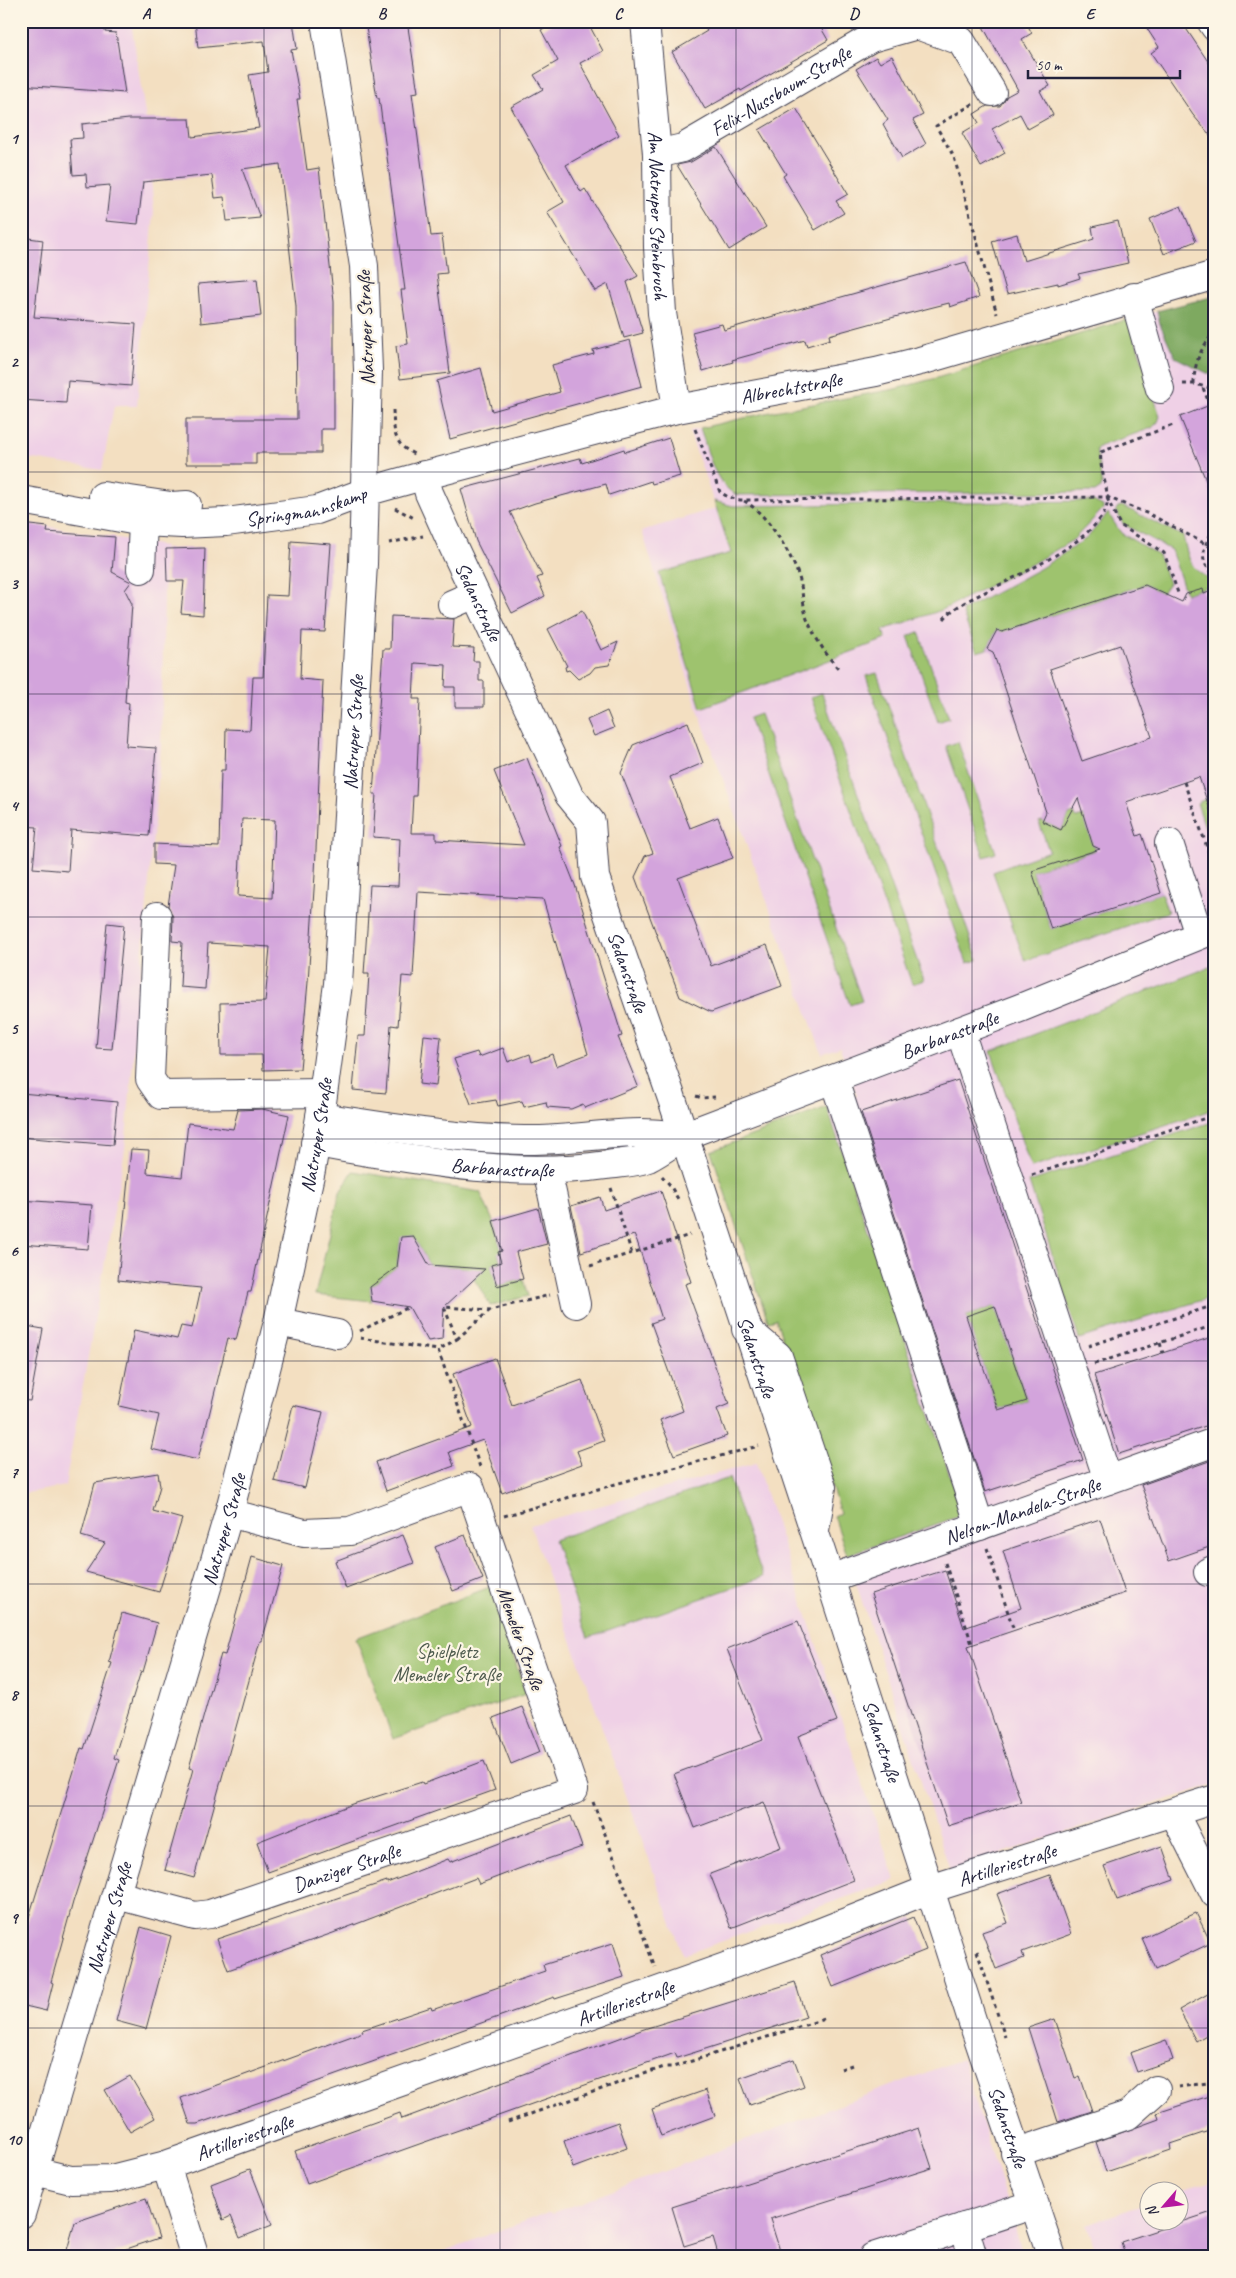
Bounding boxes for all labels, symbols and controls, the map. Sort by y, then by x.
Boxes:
text: A [142,4,152,24]
text: B [378,4,388,24]
text: C [614,4,624,24]
text: D [849,4,860,24]
text: E [1086,4,1097,24]
street label: Felix-Nussbaum-Straße [707,40,857,142]
scale bar [1028,48,1181,80]
text: 50 m [1036,56,1063,75]
text: 1 [10,129,19,149]
street label: Am Natruper Steinbruch [642,130,673,302]
street label: Natruper Straße [351,269,380,386]
text: 2 [10,352,19,372]
street label: Albrechtstraße [738,366,845,410]
street label: Springmannskamp [244,480,372,532]
street label: Sedanstraße [449,558,508,646]
text: 3 [10,574,19,594]
street label: Natruper Straße [338,673,369,790]
text: 4 [10,796,19,816]
street label: Sedanstraße [602,928,654,1017]
street label: Barbarastraße [897,1005,1003,1065]
text: 5 [11,1019,20,1039]
street label: Natruper Straße [295,1076,338,1195]
street label: Barbarastraße [450,1152,555,1183]
text: 6 [10,1241,19,1261]
street label: Sedanstraße [731,1313,782,1402]
text: 7 [10,1463,19,1483]
street label: Natruper Straße [196,1470,252,1588]
street label: Nelson-Mandela-Straße [941,1471,1105,1550]
street label: Memeler Straße [491,1583,550,1695]
park label: Spielpletz Memeler Straße [393,1639,502,1687]
text: 8 [10,1685,19,1705]
street label: Sedanstraße [857,1697,907,1786]
street label: Danziger Straße [290,1838,405,1898]
street label: Artilleriestraße [955,1838,1061,1892]
street label: Natruper Straße [81,1858,138,1977]
text: 9 [10,1908,19,1928]
street label: Artilleriestraße [573,1974,679,2032]
street label: Sedanstraße [982,2083,1033,2172]
street label: Artilleriestraße [193,2109,298,2166]
text: 10 [7,2130,23,2150]
north arrow [1138,2180,1188,2230]
text: N [1142,2202,1163,2220]

